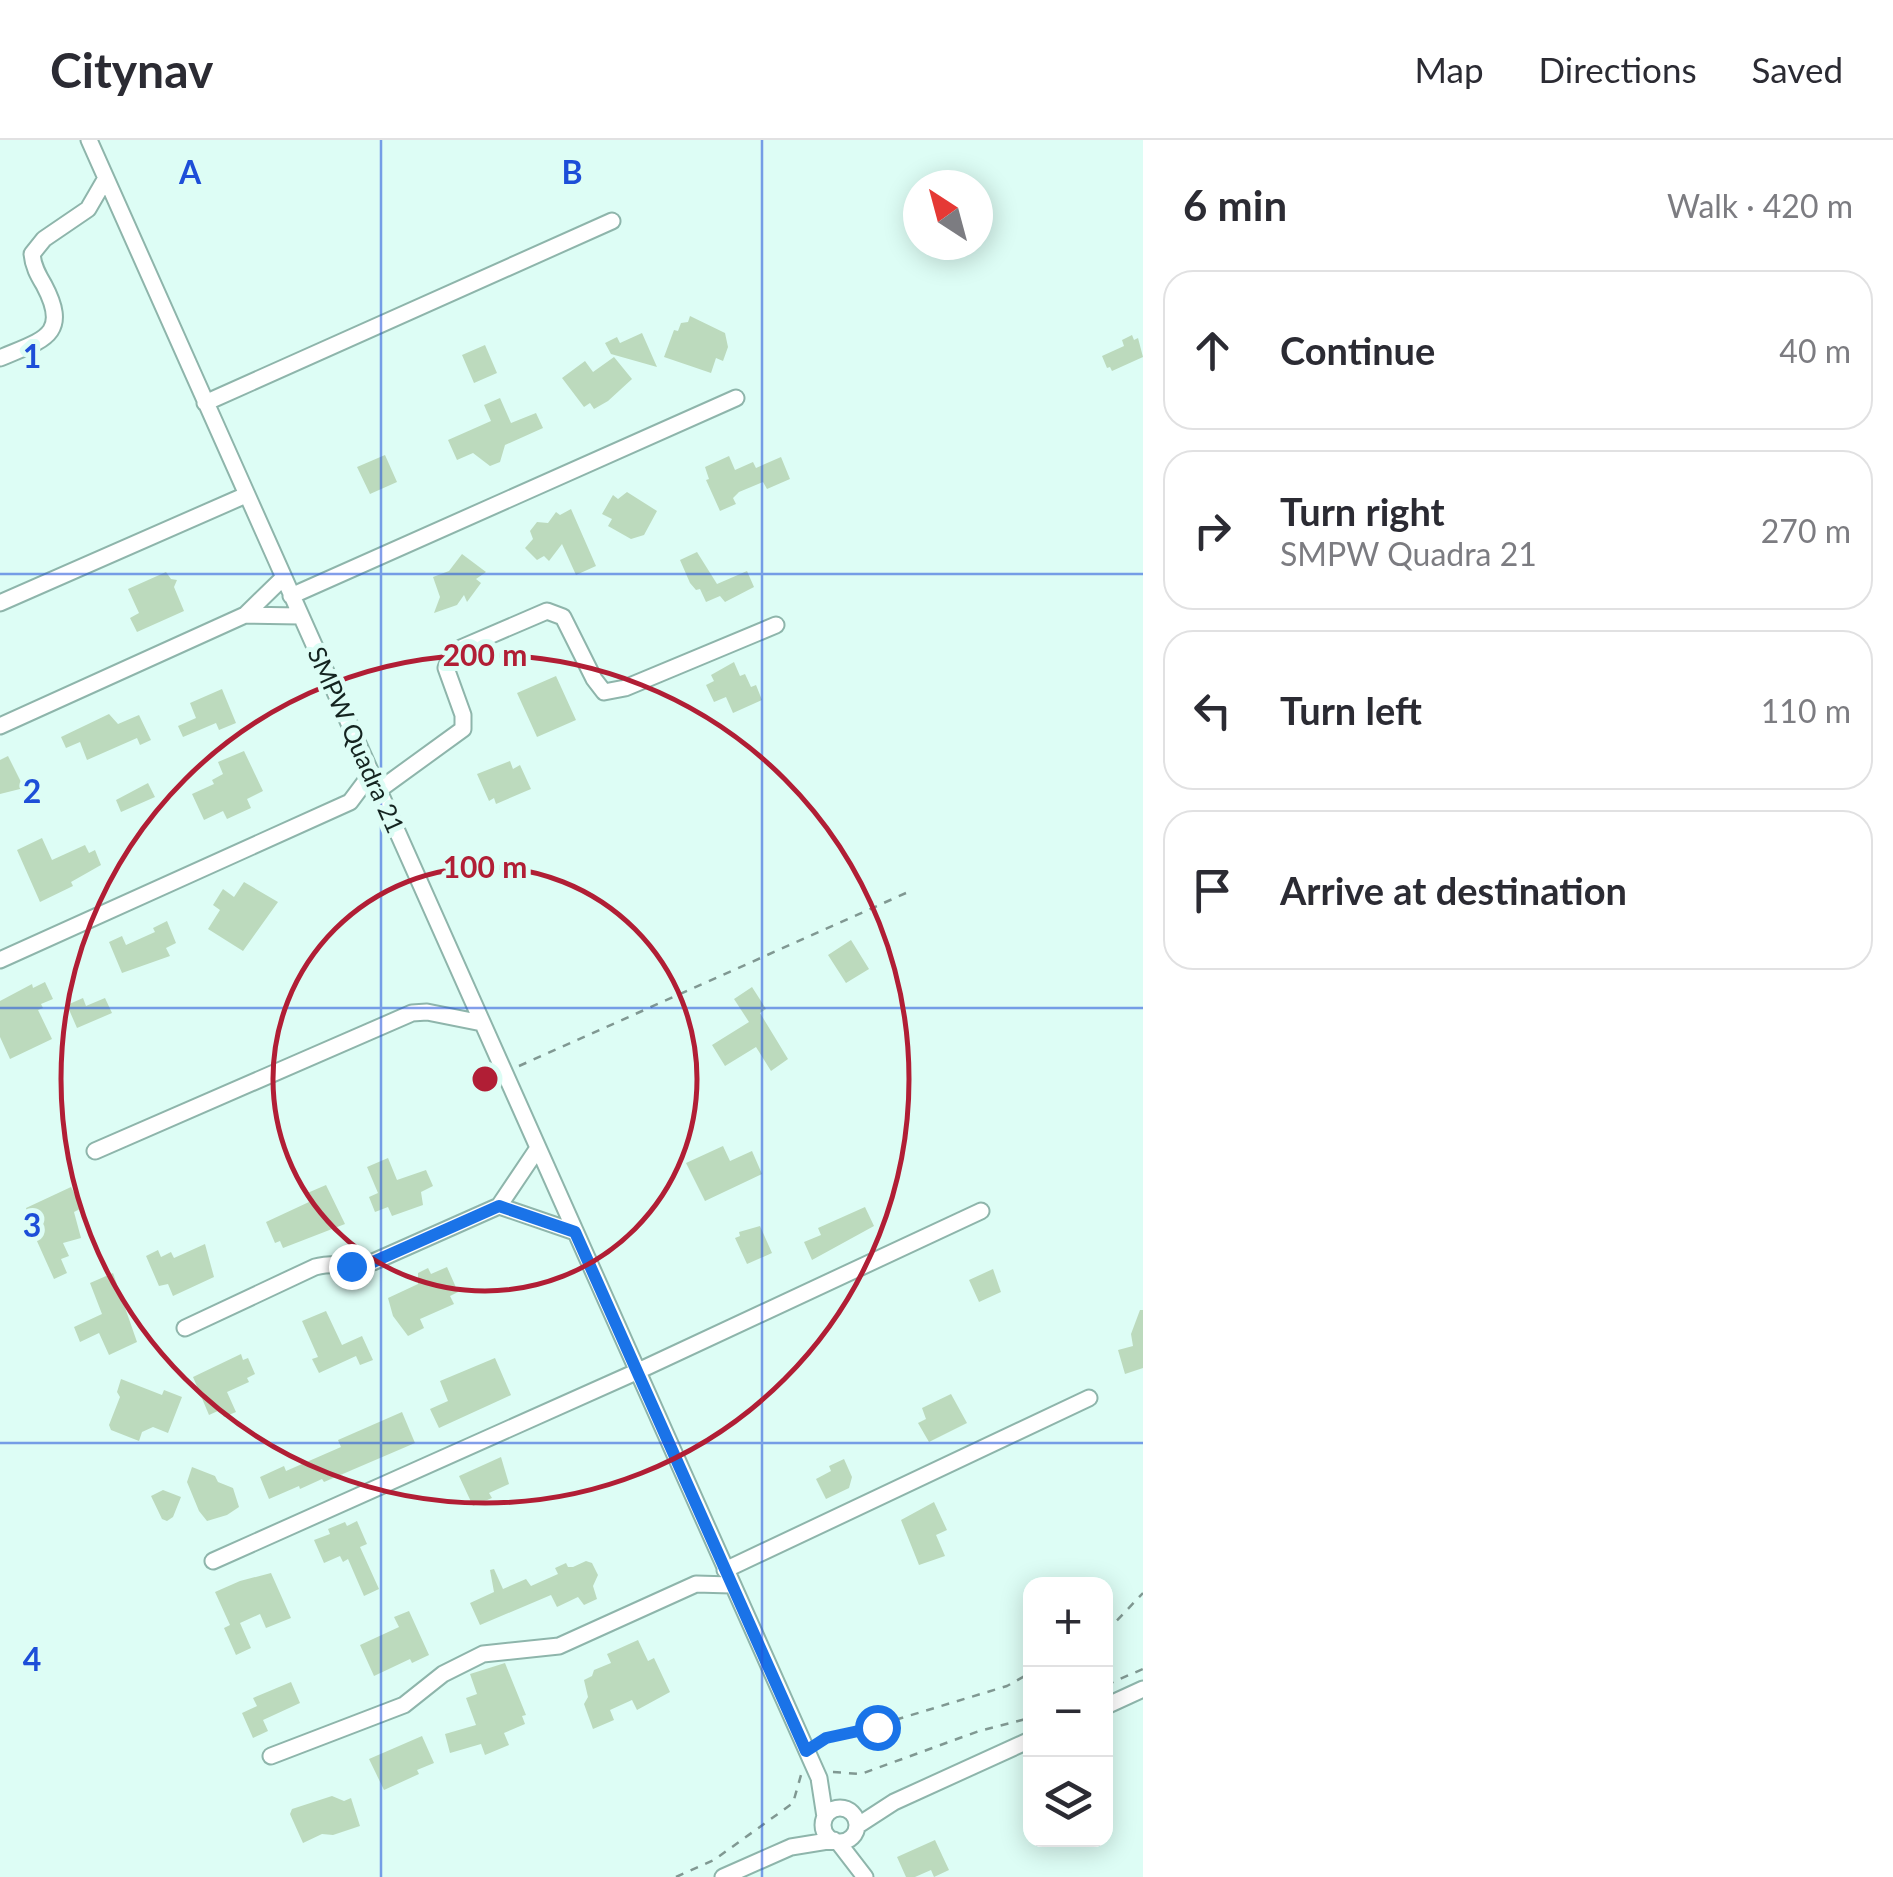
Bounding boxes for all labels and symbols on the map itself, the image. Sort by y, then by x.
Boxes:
text: A [178,152,202,191]
text: B [561,152,583,191]
north arrow [903,170,993,260]
text: 1 [23,336,41,375]
text: 200 m [443,636,527,672]
street label: SMPW Quadra 21 [302,642,411,837]
text: 2 [23,771,41,810]
text: 100 m [443,848,527,884]
centre of rings [467,1061,503,1097]
text: 3 [23,1205,41,1244]
route end [329,1244,375,1290]
text: 4 [23,1639,41,1678]
route start [855,1705,901,1751]

